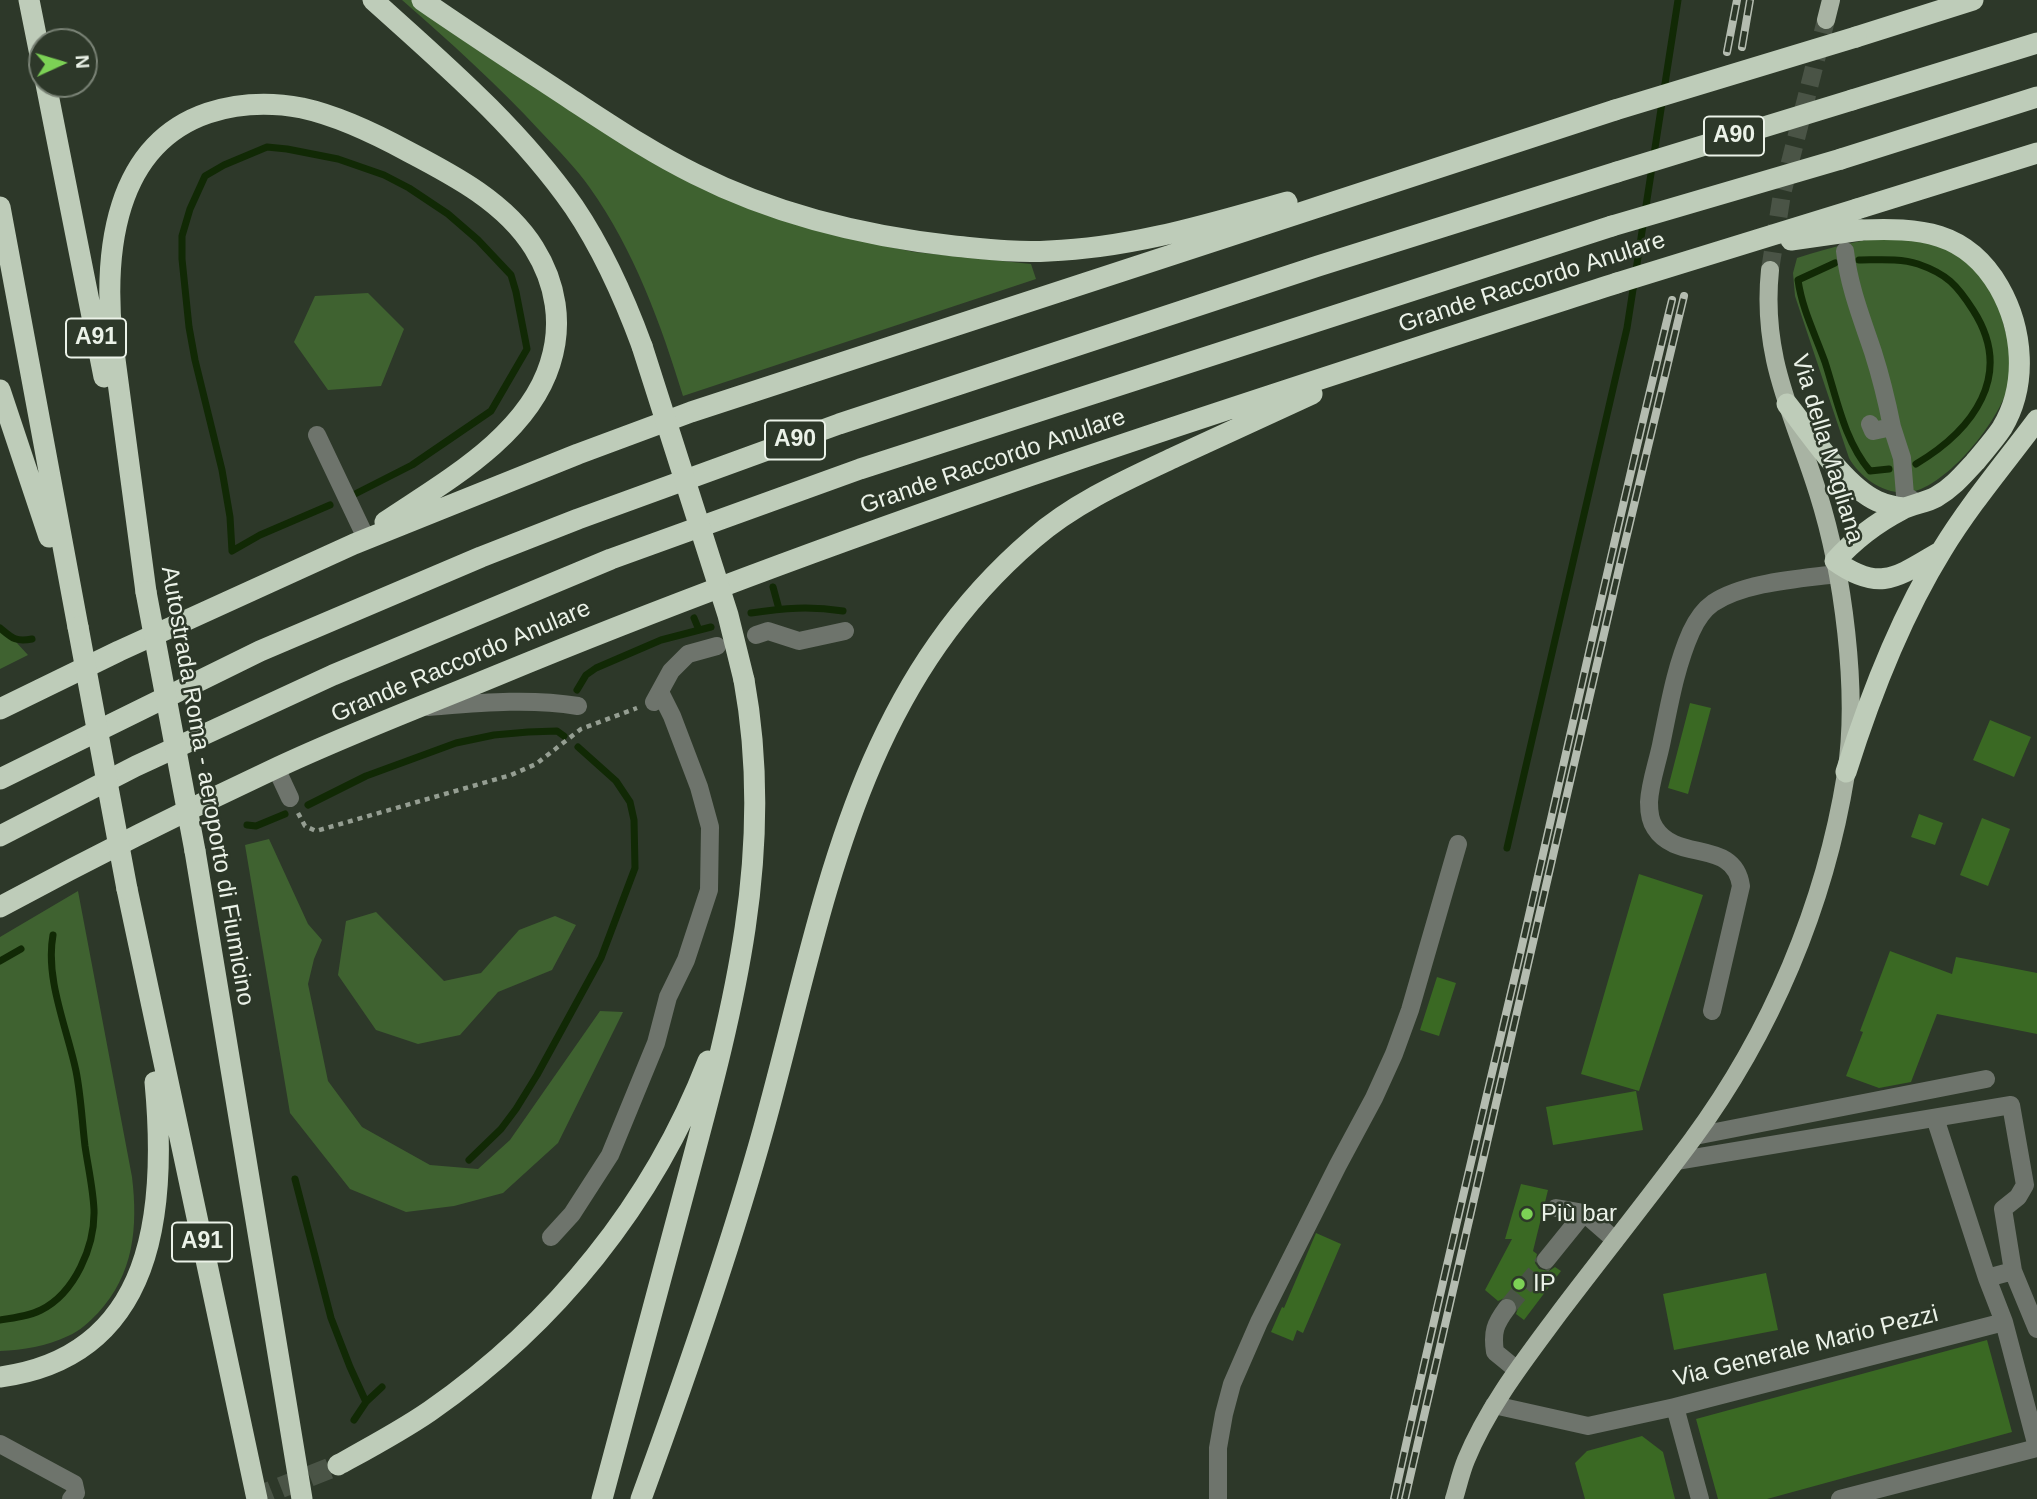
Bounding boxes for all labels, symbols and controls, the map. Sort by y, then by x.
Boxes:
north arrow [28,28,98,98]
text: N [71,54,93,69]
road number: A90 [1704,116,1764,155]
street label: Grande Raccordo Anulare [1395,226,1669,340]
road number: A91 [66,318,126,358]
street label: Via della Magliana [1785,351,1869,547]
street label: Grande Raccordo Anulare [856,403,1130,521]
road number: A90 [765,420,825,460]
street label: Autostrada Roma - aeroporto di Fiumicino [154,564,260,1008]
street label: Grande Raccordo Anulare [327,594,595,730]
place label: Più bar [1541,1200,1617,1228]
marker: Più bar [1519,1206,1535,1222]
road number: A91 [172,1222,232,1261]
place label: IP [1533,1270,1556,1298]
marker: IP [1511,1276,1527,1292]
street label: Via Generale Mario Pezzi [1671,1300,1941,1394]

